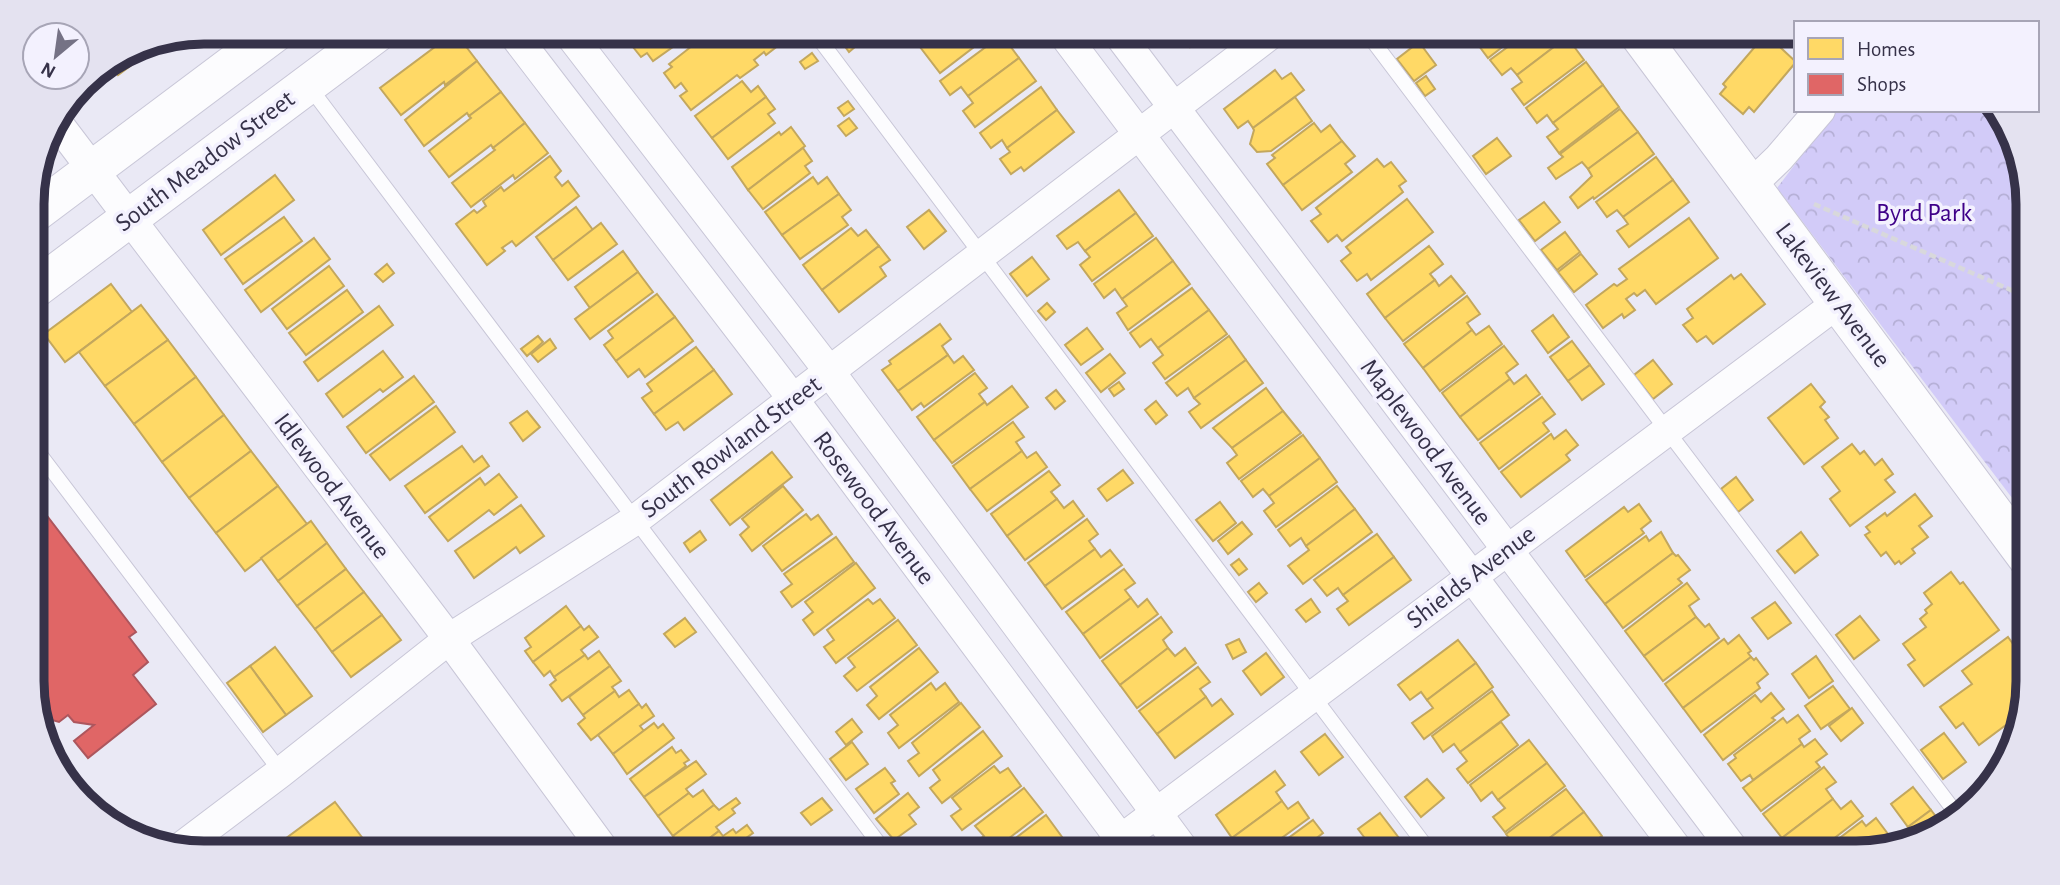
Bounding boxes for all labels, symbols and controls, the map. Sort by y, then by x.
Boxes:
north arrow [21,21,91,91]
legend [1794,21,2039,112]
text: Homes [1857,39,1915,60]
text: N [38,58,59,81]
text: Shops [1857,74,1906,95]
street label: South Meadow Street [111,85,299,237]
park label: Byrd Park [1876,200,1972,226]
street label: Lakeview Avenue [1771,218,1895,372]
street label: Maplewood Avenue [1355,354,1497,530]
street label: South Rowland Street [636,371,826,523]
street label: Idlewood Avenue [269,408,395,564]
street label: Rosewood Avenue [808,427,940,589]
street label: Shields Avenue [1402,520,1540,634]

